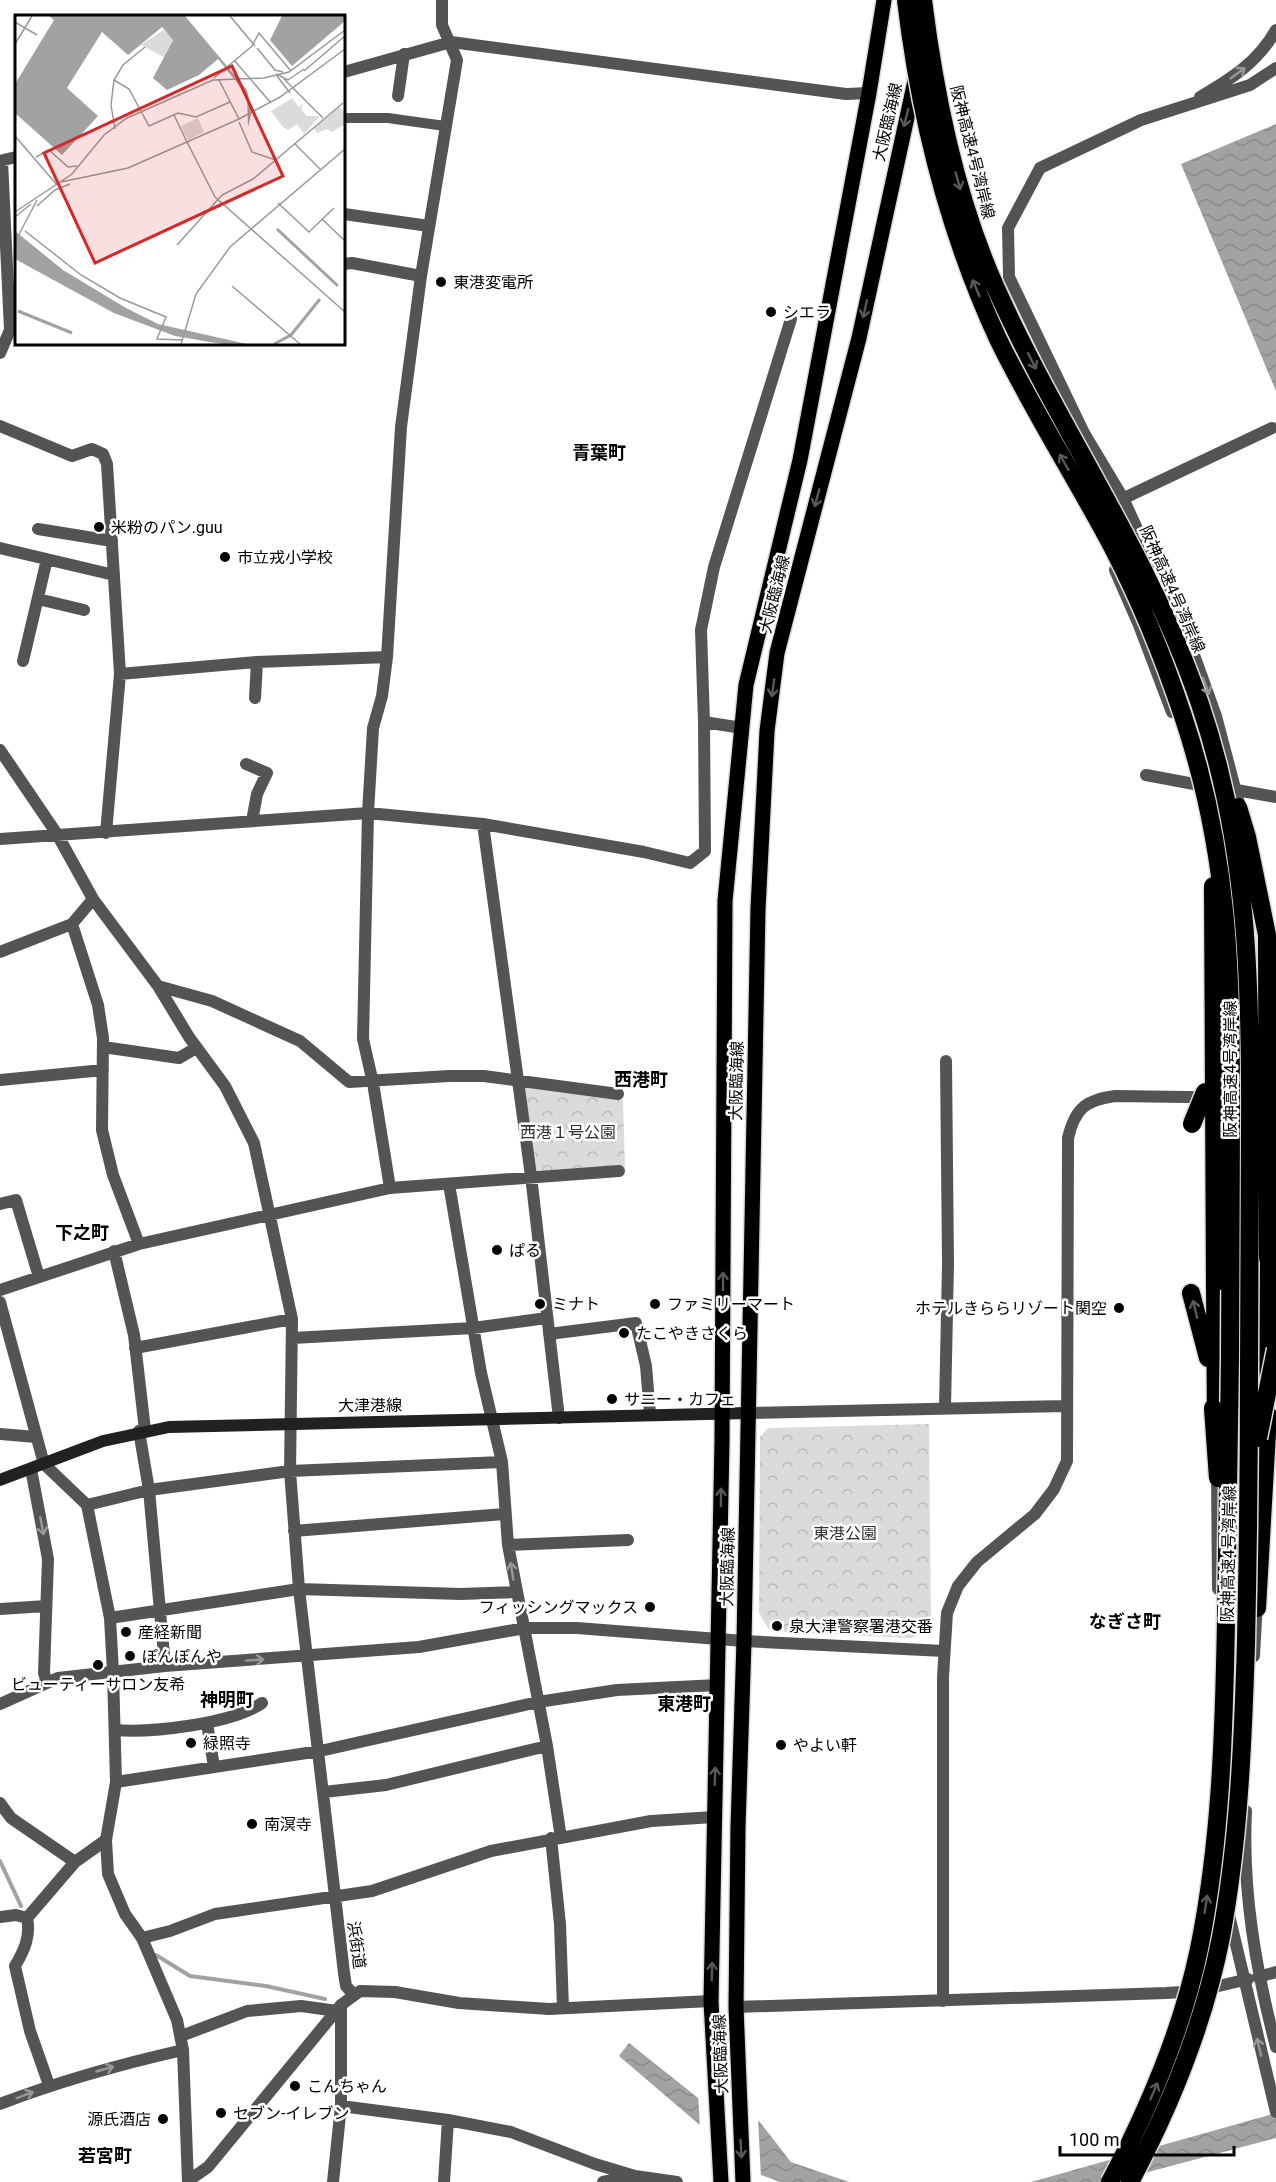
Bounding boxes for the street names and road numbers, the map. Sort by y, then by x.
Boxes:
street label: 大阪臨海線 [869,81,906,163]
street label: 阪神高速4号湾岸線 [947,83,998,221]
street label: 阪神高速4号湾岸線 [1136,523,1209,656]
street label: 大阪臨海線 [756,553,793,635]
street label: 阪神高速4号湾岸線 [1221,1001,1240,1138]
street label: 大阪臨海線 [726,1041,747,1121]
street label: 大津港線 [338,1396,402,1415]
street label: 阪神高速4号湾岸線 [1218,1485,1239,1623]
street label: 大阪臨海線 [717,1527,738,1607]
street label: 浜街道 [344,1920,369,1970]
street label: 大阪臨海線 [710,2014,731,2094]

